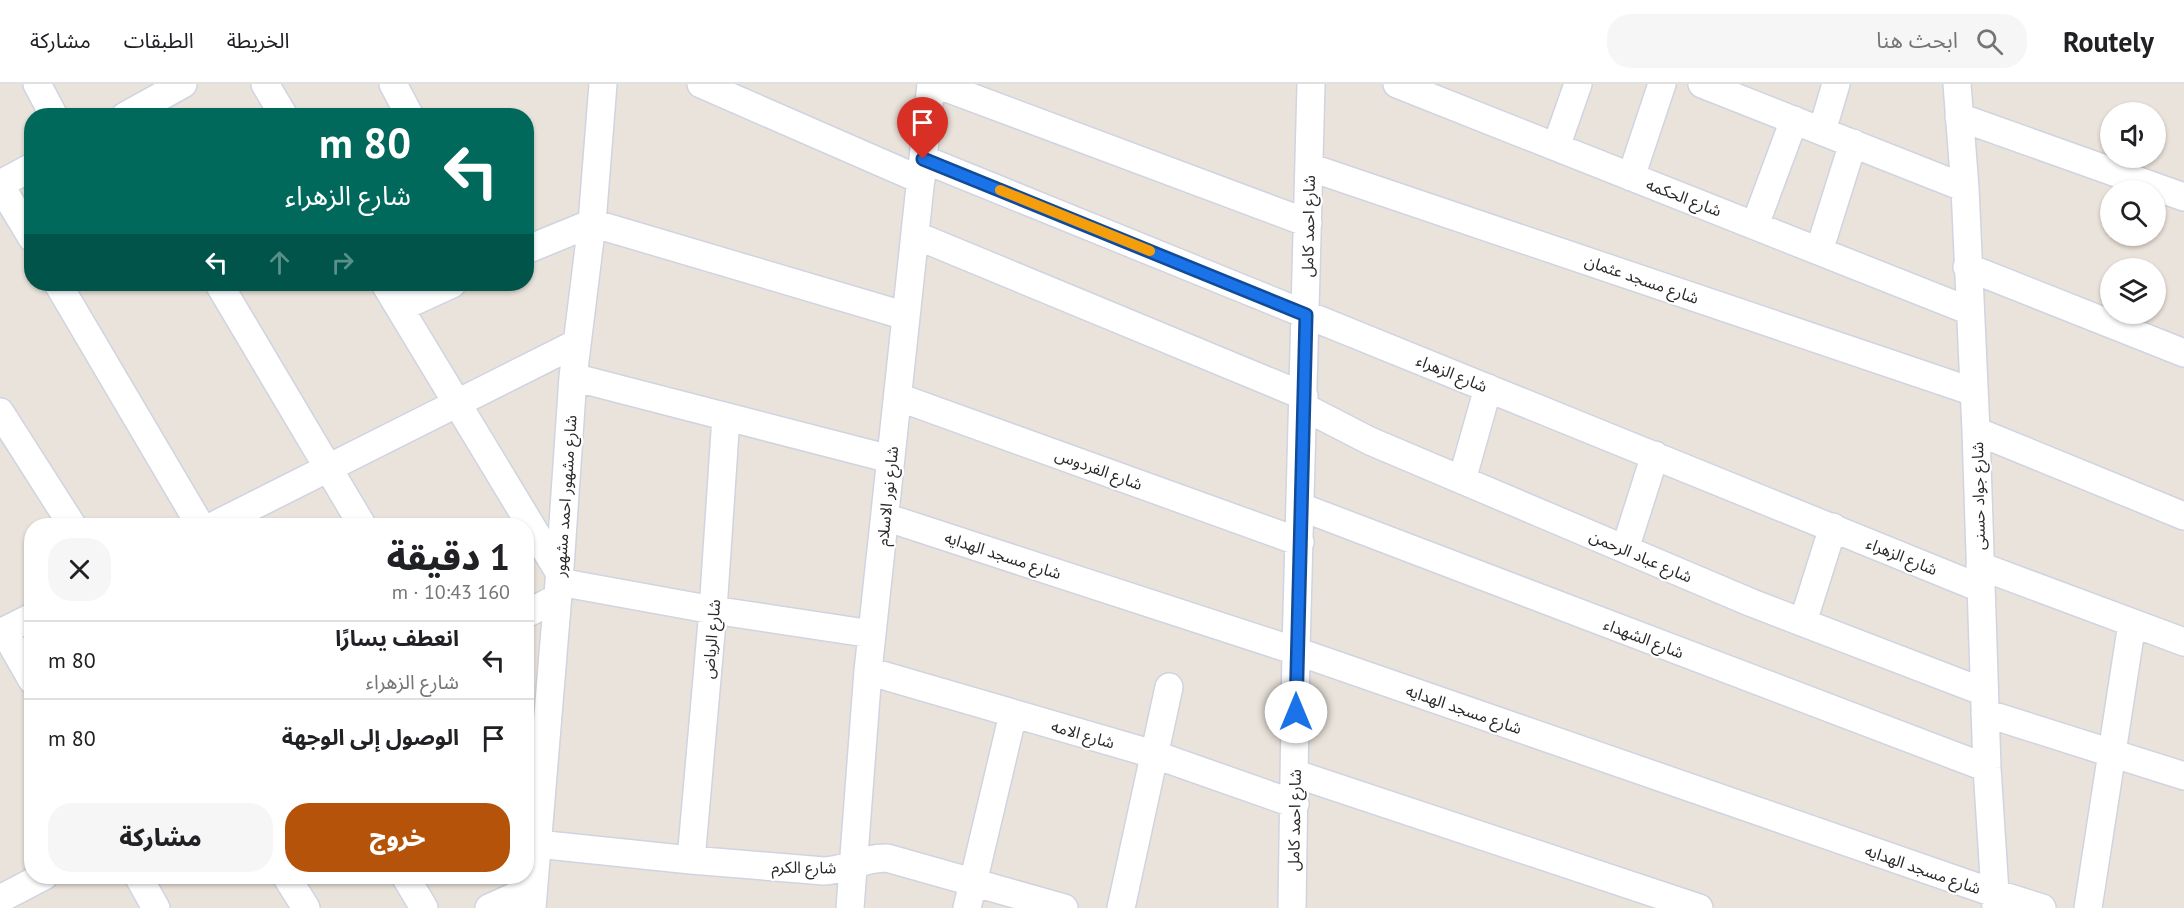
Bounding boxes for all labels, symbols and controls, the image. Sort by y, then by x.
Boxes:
search box [1607,14,2027,68]
text: Routely [2063,23,2154,60]
icon: search [1973,25,2006,58]
text: ابحث هنا [1876,26,1958,54]
text: مشاركة [30,27,91,54]
text: الطبقات [124,27,194,54]
text: الخريطة [227,27,290,54]
pin [897,97,948,159]
map controls [2100,102,2166,324]
button: sound [2100,102,2166,168]
icon: arrive [906,106,939,139]
text: 80 m [319,115,411,170]
icon: left [432,132,510,210]
street label: شارع الحكمه [1643,174,1724,223]
street label: شارع احمد كامل [1297,175,1322,277]
text: شارع الزهراء [285,178,411,212]
button: search [2100,180,2166,246]
icon: left [200,246,233,279]
icon: ahead [263,246,296,279]
icon: right [326,246,359,279]
street label: شارع مسجد عثمان [1581,250,1702,311]
button: layers [2100,258,2166,324]
street label: شارع الزهراء [1413,350,1490,399]
street label: شارع مشهور احمد مشهور [549,414,584,579]
street label: شارع جواد حسنى [1967,442,1992,550]
street label: شارع الفردوس [1052,444,1145,497]
street label: شارع نور الاسلام [872,445,905,547]
street label: شارع عباد الرحمن [1585,525,1695,589]
street label: شارع مسجد الهدايه [941,527,1064,586]
text: 1 دقيقة [386,533,510,580]
street label: شارع الزهراء [1863,533,1940,582]
button: close [48,538,111,601]
text: 160 m · 10:43 [392,579,510,605]
street label: شارع الرياض [698,598,727,680]
street label: شارع الشهداء [1600,614,1687,665]
text: انعطف يسارًا [335,624,459,652]
icon: left [477,644,510,677]
text: 80 m [48,646,96,674]
text: شارع الزهراء [366,669,459,695]
position arrow [1264,680,1328,744]
street label: شارع مسجد الهدايه [1402,680,1525,741]
street label: شارع الامه [1048,715,1117,755]
icon: arrive [477,722,510,755]
text: الوصول إلى الوجهة [282,723,459,751]
text: 80 m [48,724,96,752]
street label: شارع احمد كامل [1283,769,1308,871]
button: مشاركة [48,803,273,872]
button: خروج [285,803,510,872]
street label: شارع مسجد الهدايه [1861,840,1984,901]
street label: شارع الكرم [771,856,837,881]

